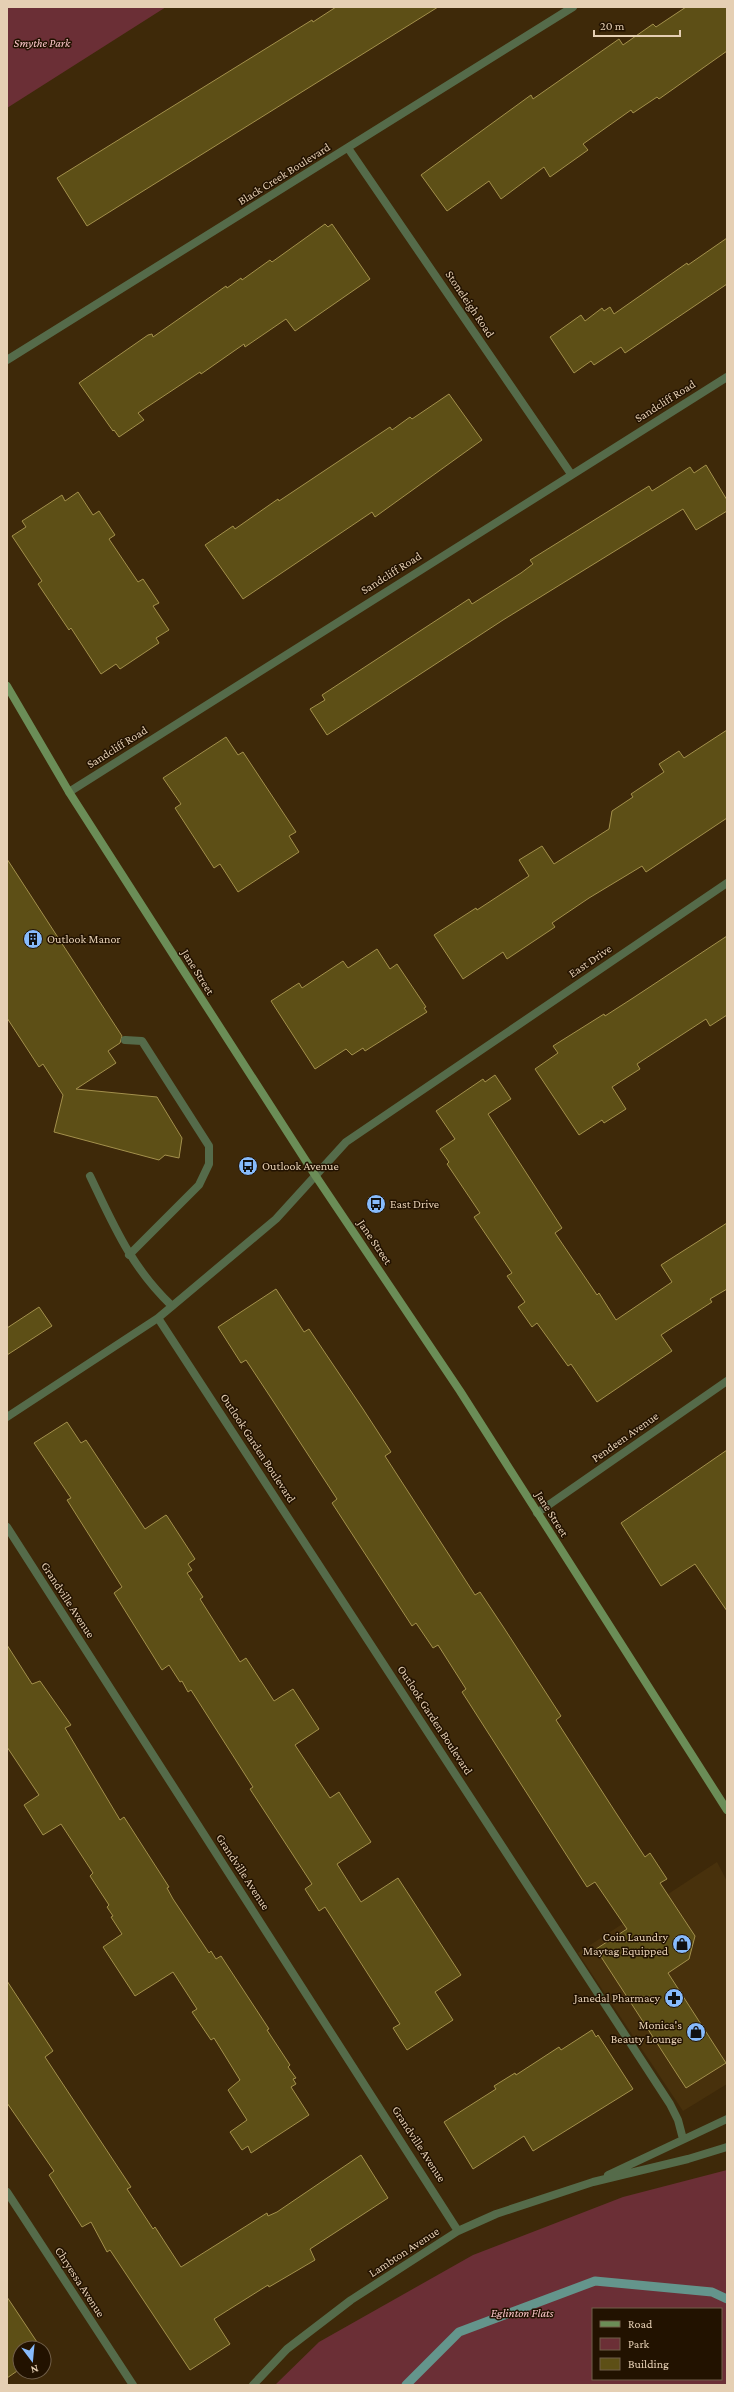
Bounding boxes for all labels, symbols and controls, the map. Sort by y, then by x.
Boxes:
scale bar [594,12,680,38]
text: 20 m [600,19,625,33]
park label: Smythe Park [14,36,71,50]
street label: Black Creek Boulevard [235,140,333,208]
street label: Stoneleigh Road [443,268,498,341]
street label: Sandcliff Road [632,376,698,425]
street label: Sandcliff Road [358,548,424,597]
street label: Sandcliff Road [84,722,150,771]
building icon: Outlook Manor [22,928,44,950]
place label: Outlook Manor [47,932,121,946]
street label: East Drive [566,941,614,981]
street label: Jane Street [178,946,218,998]
bus stop icon: Outlook Avenue [237,1155,259,1177]
place label: Outlook Avenue [262,1159,339,1173]
bus stop icon: East Drive [365,1193,387,1215]
place label: East Drive [390,1197,439,1211]
street label: Jane Street [354,1216,396,1268]
street label: Outlook Garden Boulevard [217,1391,299,1506]
street label: Pendeen Avenue [589,1409,661,1465]
street label: Jane Street [532,1488,572,1540]
street label: Grandville Avenue [38,1559,98,1641]
street label: Outlook Garden Boulevard [394,1663,476,1778]
street label: Grandville Avenue [213,1831,273,1913]
place label: Coin Laundry Maytag Equipped [583,1930,669,1958]
shop icon: Coin Laundry Maytag Equipped [671,1933,693,1955]
pharmacy icon: Janedal Pharmacy [663,1987,685,2009]
place label: Janedal Pharmacy [573,1991,660,2005]
place label: Monica's Beauty Lounge [611,2018,682,2046]
shop icon: Monica's Beauty Lounge [685,2021,707,2043]
street label: Grandville Avenue [389,2103,449,2185]
street label: Lambton Avenue [366,2224,442,2280]
street label: Chryessa Avenue [52,2244,108,2320]
park label: Eglinton Flats [491,2306,554,2320]
legend [592,2308,722,2380]
text: Road [628,2317,653,2331]
text: Park [628,2337,650,2351]
north arrow [12,2340,52,2380]
text: Building [628,2357,669,2371]
text: N [29,2363,40,2377]

